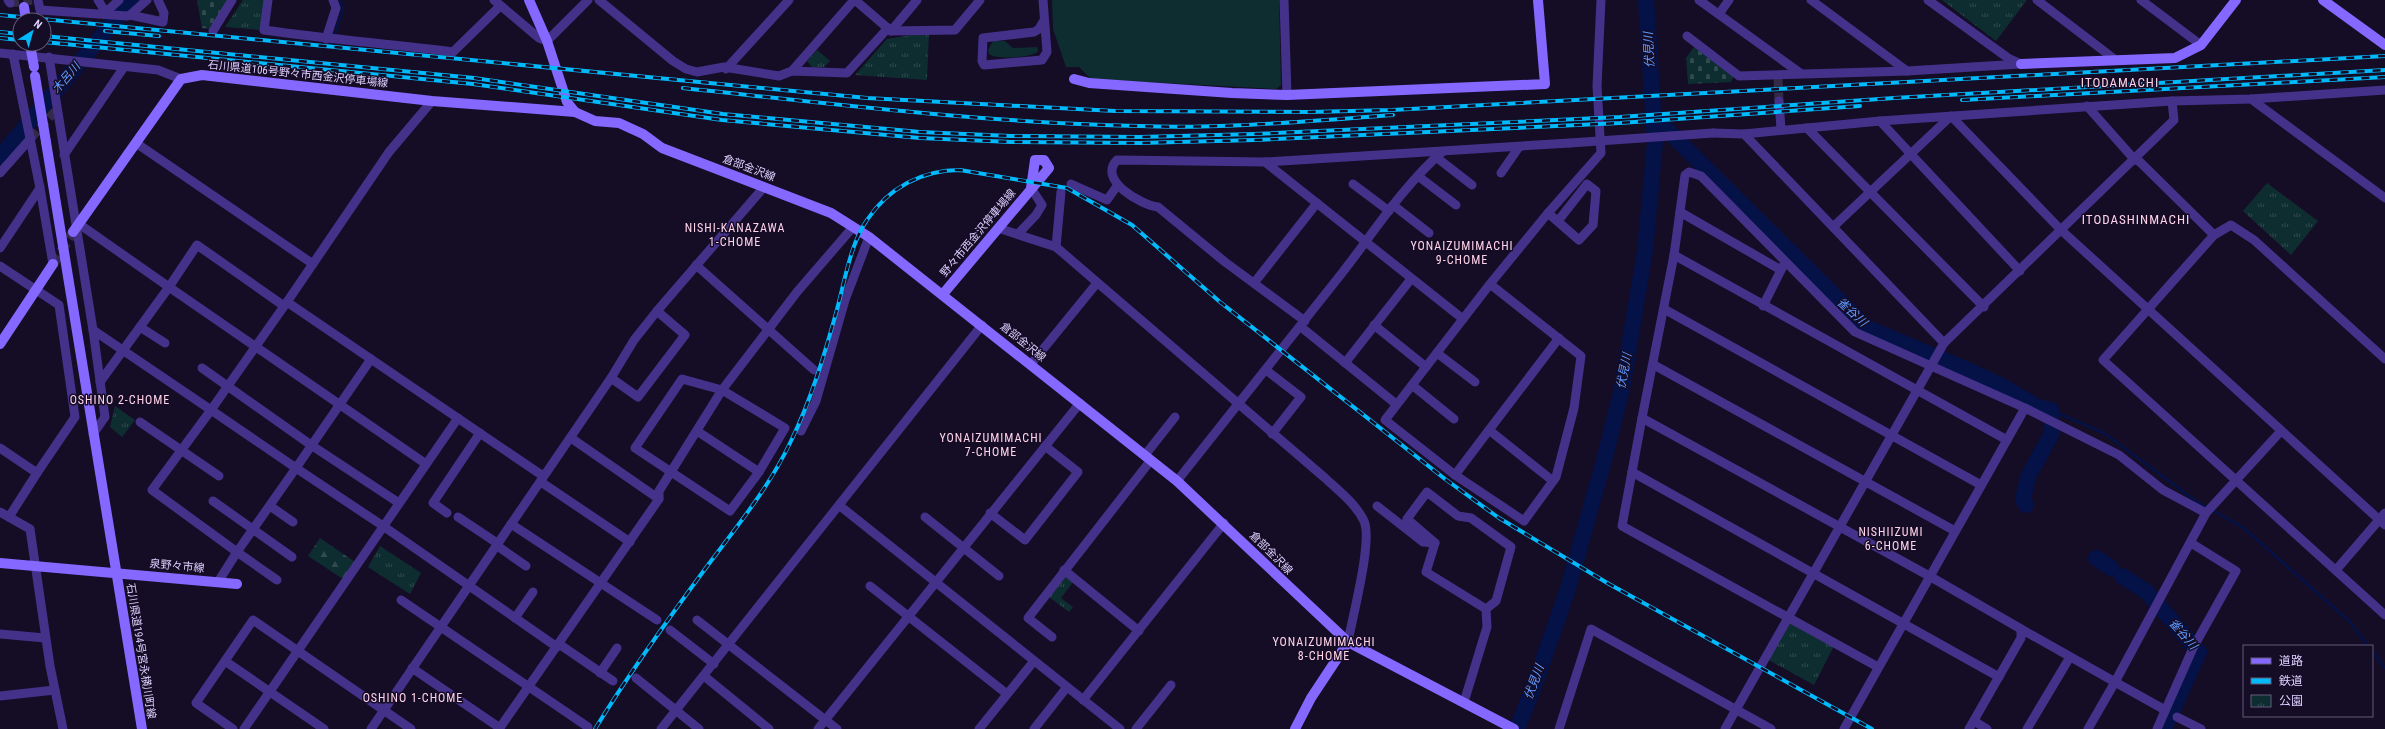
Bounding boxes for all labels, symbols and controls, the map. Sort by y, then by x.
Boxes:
north arrow [12,12,52,52]
text: N [31,17,45,32]
water label: 伏見川 [1641,30,1657,68]
water label: 木呂川 [49,58,84,96]
street label: 石川県道106号野々市西金沢停車場線 [207,58,389,90]
district label: ITODAMACHI [2081,75,2159,90]
street label: 倉部金沢線 [721,152,777,184]
street label: 野々市西金沢停車場線 [938,187,1018,279]
district label: ITODASHINMACHI [2082,212,2190,227]
district label: NISHI-KANAZAWA 1-CHOME [685,221,785,249]
district label: YONAIZUMIMACHI 9-CHOME [1410,239,1514,267]
water label: 雀谷川 [1834,295,1871,331]
street label: 倉部金沢線 [998,320,1048,364]
water label: 伏見川 [1614,350,1635,390]
district label: OSHINO 2-CHOME [70,393,170,407]
district label: YONAIZUMIMACHI 7-CHOME [939,431,1043,459]
district label: NISHIIZUMI 6-CHOME [1858,525,1924,553]
street label: 倉部金沢線 [1247,529,1295,577]
street label: 泉野々市線 [149,557,205,575]
street label: 石川県道194号宮永横川町線 [124,582,158,720]
water label: 雀谷川 [2166,616,2201,654]
district label: YONAIZUMIMACHI 8-CHOME [1272,635,1376,663]
legend [2243,645,2373,717]
text: 道路 [2279,654,2303,668]
water label: 伏見川 [1521,661,1547,701]
text: 鉄道 [2279,674,2303,688]
district label: OSHINO 1-CHOME [363,691,463,705]
text: 公園 [2279,694,2303,708]

